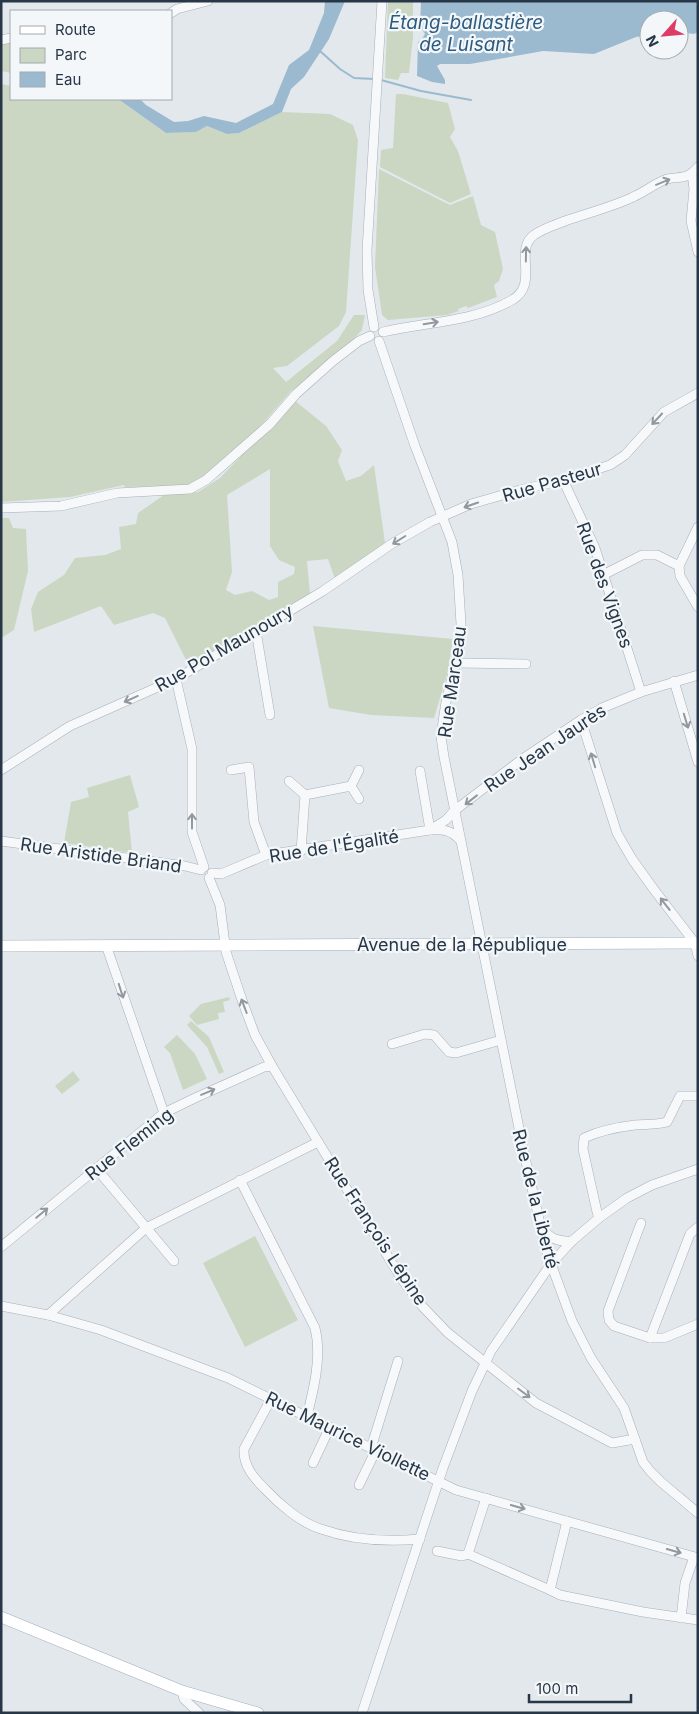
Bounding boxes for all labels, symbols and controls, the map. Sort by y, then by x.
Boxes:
legend [10,10,172,100]
north arrow [639,10,689,60]
water label: Étang-ballastière de Luisant [389,11,543,56]
text: Route [55,20,96,39]
text: N [642,33,662,50]
text: Parc [55,45,87,64]
text: Eau [55,70,81,89]
one-way arrow [655,177,670,186]
one-way arrow [521,247,531,263]
one-way arrow [423,318,439,328]
one-way arrow [651,413,663,426]
street label: Rue Pasteur [500,458,604,506]
one-way arrow [464,501,479,510]
street label: Rue des Vignes [573,519,637,651]
one-way arrow [392,534,406,545]
street label: Rue Pol Maunoury [151,600,297,696]
street label: Rue Marceau [434,625,470,739]
one-way arrow [124,694,139,704]
street label: Rue Jean Jaurès [480,700,610,796]
one-way arrow [681,713,691,729]
one-way arrow [588,753,598,769]
one-way arrow [465,794,478,805]
one-way arrow [187,813,197,830]
street label: Rue de l'Égalité [267,824,400,867]
street label: Rue Aristide Briand [19,833,183,877]
one-way arrow [660,898,671,911]
street label: Avenue de la République [357,934,567,955]
one-way arrow [117,983,127,999]
one-way arrow [239,999,248,1014]
one-way arrow [200,1087,215,1096]
street label: Rue Fleming [81,1103,177,1185]
street label: Rue de la Liberté [508,1127,564,1271]
street label: Rue François Lépine [320,1153,432,1309]
one-way arrow [35,1208,48,1219]
street label: Rue Maurice Viollette [262,1387,434,1485]
one-way arrow [517,1388,530,1399]
one-way arrow [510,1503,526,1512]
one-way arrow [666,1547,682,1557]
scale bar [529,1672,632,1704]
text: 100 m [536,1679,578,1698]

